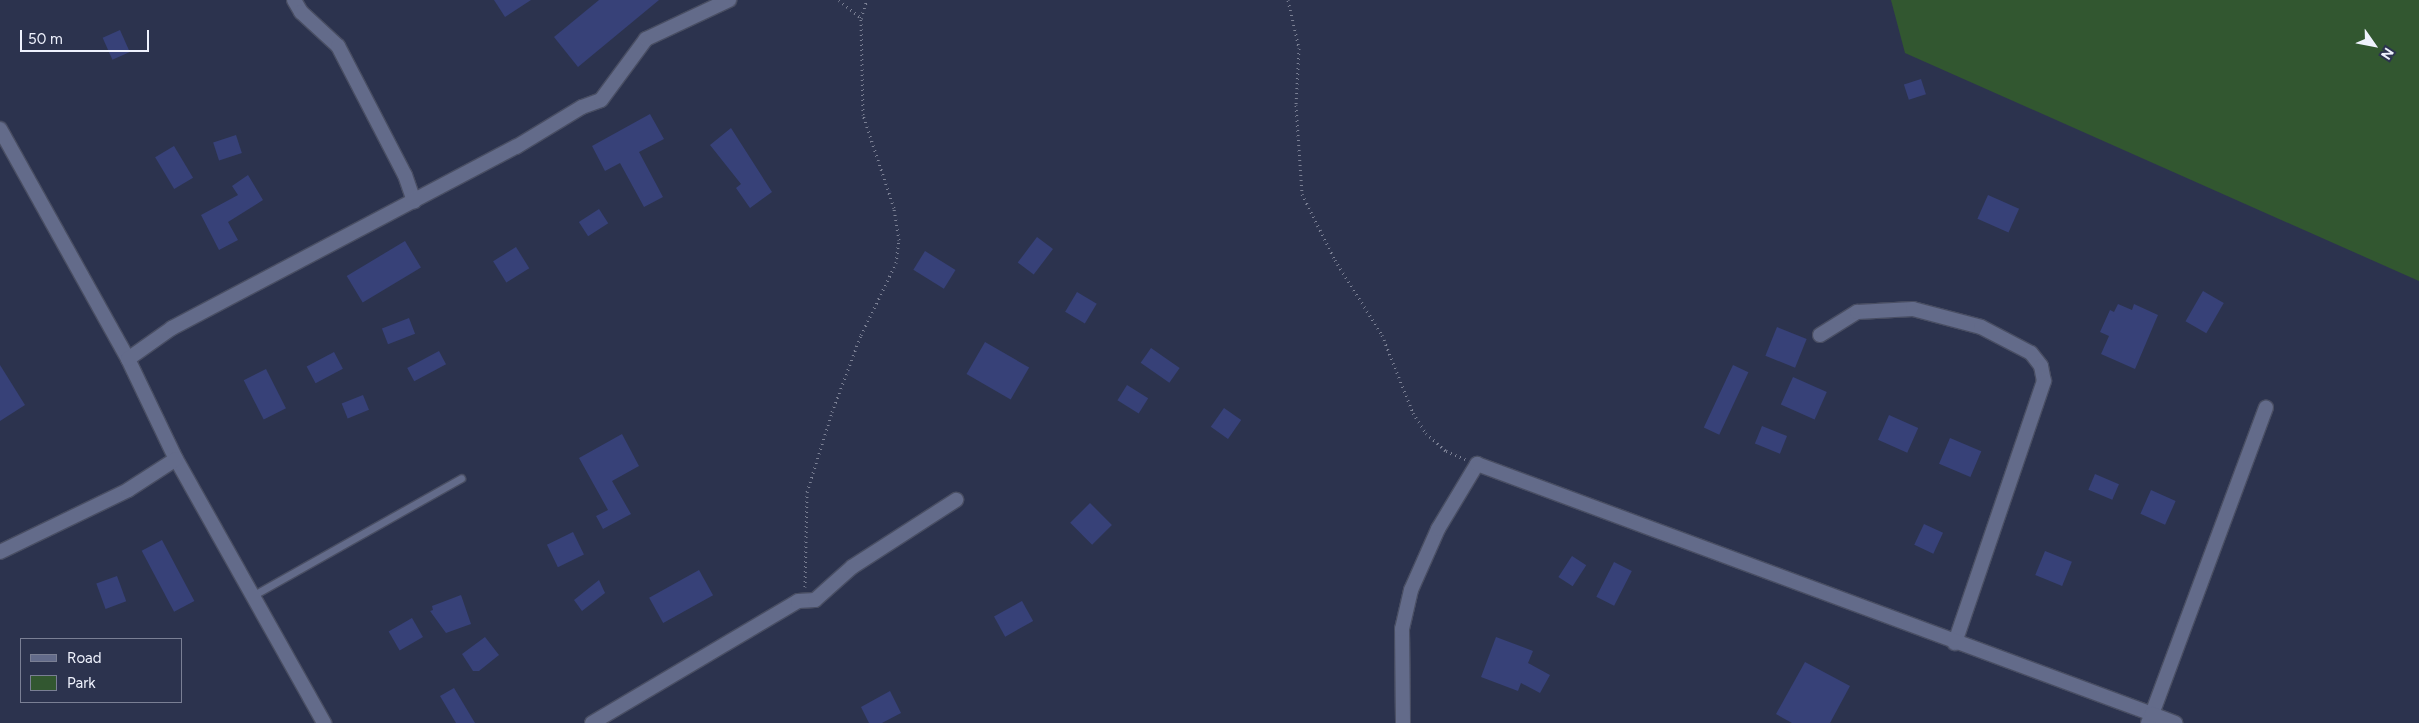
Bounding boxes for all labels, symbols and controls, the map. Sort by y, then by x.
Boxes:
scale bar [22,20,151,52]
north arrow [2349,20,2399,70]
text: 50 m [28,30,63,48]
text: N [2377,44,2397,63]
legend [20,638,182,703]
text: Road [67,649,102,667]
text: Park [67,674,96,692]

